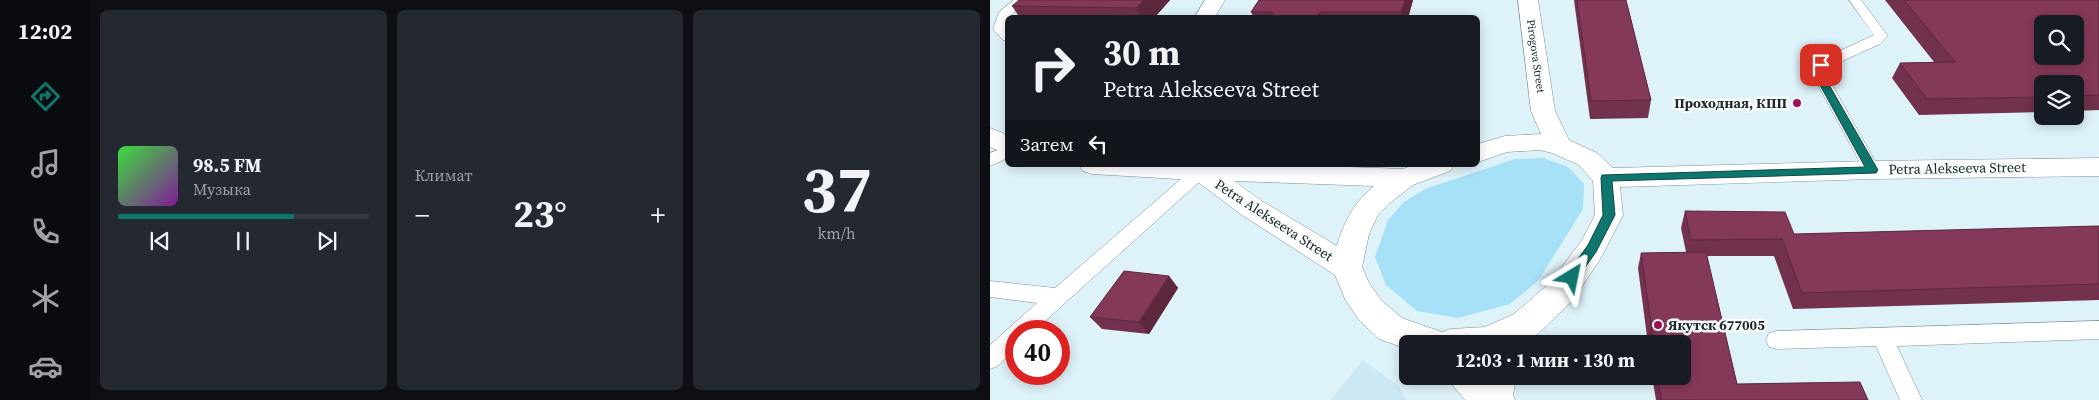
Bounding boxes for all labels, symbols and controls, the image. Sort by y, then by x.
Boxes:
map controls [2034,15,2084,125]
button: search [2034,15,2084,65]
text: 12:02 [18,16,72,46]
street label: Pirogova Street [1523,18,1548,94]
text: 30 m [1103,29,1180,77]
icon: right [1020,35,1085,100]
pin [1800,44,1842,86]
icon: arrive [1807,51,1835,79]
text: Petra Alekseeva Street [1103,74,1319,104]
button: layers [2034,75,2084,125]
icon: directions [28,79,63,114]
place label: Проходная, КПП [1674,93,1787,113]
marker: Проходная, КПП [1791,97,1803,109]
icon: left [1084,130,1112,158]
text: Затем [1020,131,1074,157]
text: 37 [801,145,872,234]
icon: music [28,146,63,181]
text: 98.5 FM [193,152,262,178]
street label: Petra Alekseeva Street [1888,157,2026,179]
text: Климат [415,164,473,186]
street label: Petra Alekseeva Street [1211,174,1337,266]
text: Музыка [193,178,251,200]
text: 23° [513,188,567,240]
text: − [415,196,430,234]
text: + [650,196,665,234]
icon: phone [28,214,63,249]
text: km/h [818,222,856,244]
icon: previous [146,227,174,255]
icon: pause [229,227,257,255]
icon: next [313,227,341,255]
position arrow [1545,250,1597,302]
icon: climate [28,281,63,316]
place label: Якутск 677005 [1668,315,1765,335]
marker: Якутск 677005 [1652,319,1664,331]
speed limit sign: 40 [1005,320,1070,385]
text: 12:03 · 1 мин · 130 m [1455,347,1635,373]
icon: car [28,349,63,384]

